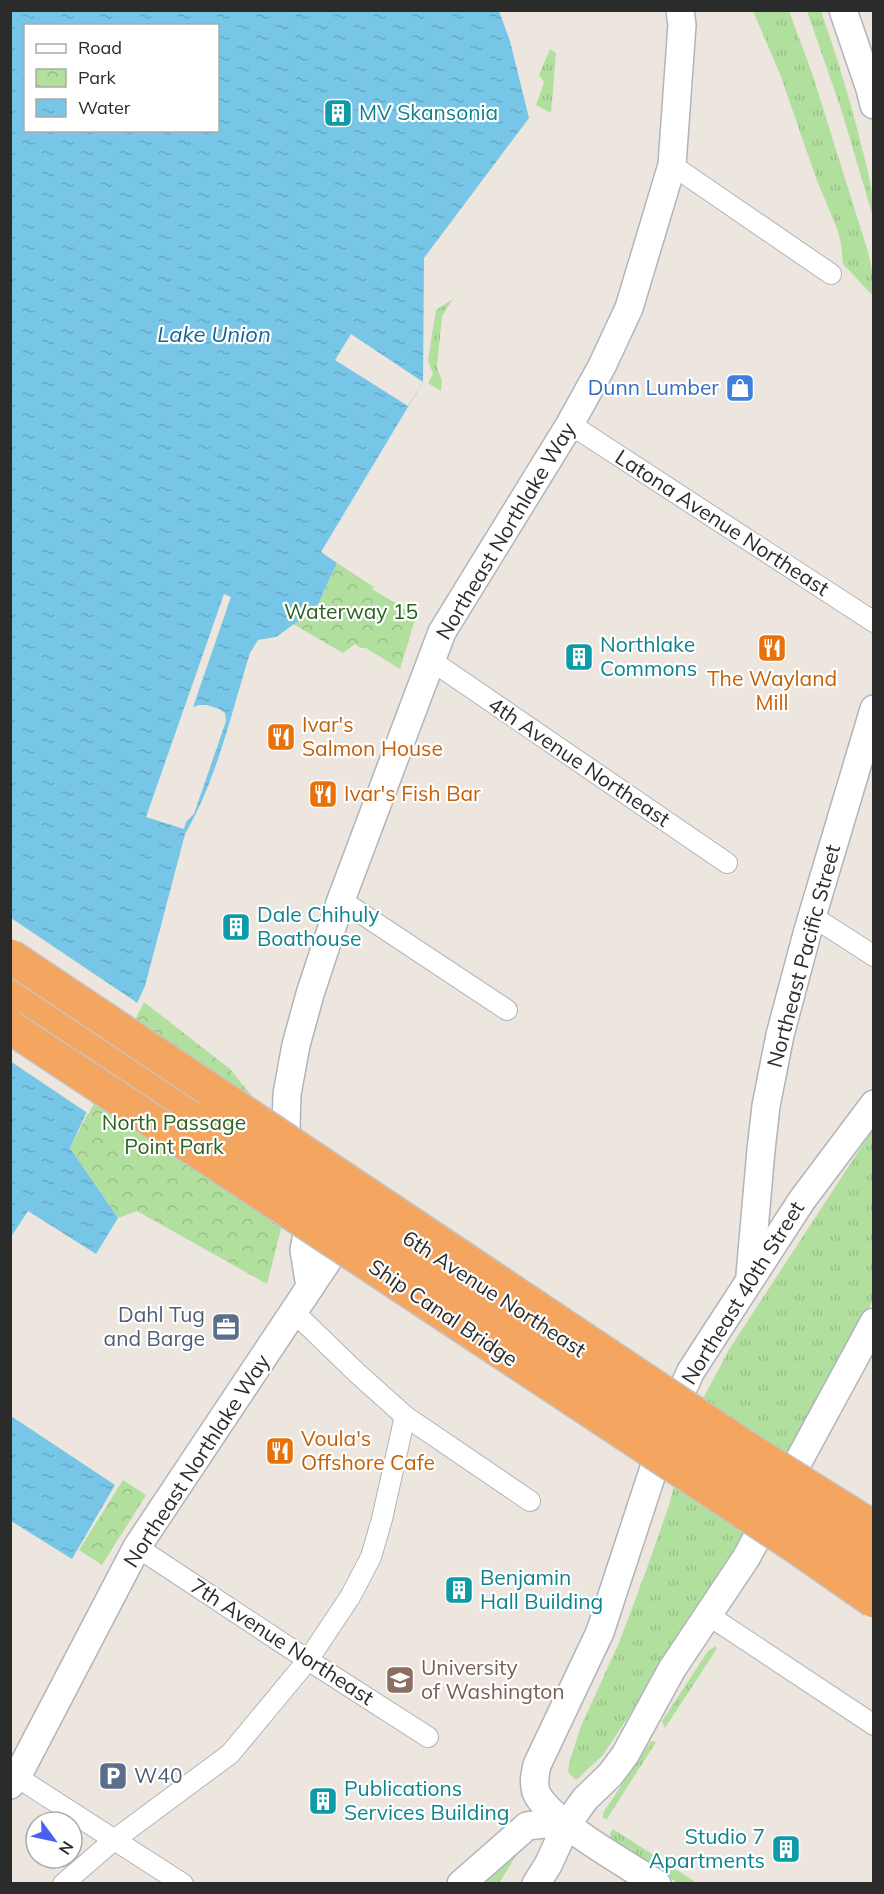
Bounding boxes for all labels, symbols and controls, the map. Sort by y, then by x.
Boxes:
legend [24,24,219,132]
text: Road [78,36,122,59]
text: Park [78,66,117,89]
text: Water [78,96,131,119]
building icon: MV Skansonia [322,97,354,129]
place label: MV Skansonia [359,99,498,125]
water label: Lake Union [157,320,271,348]
shop icon: Dunn Lumber [724,372,756,404]
place label: Dunn Lumber [588,374,719,400]
street label: Northeast Northlake Way [430,417,580,644]
street label: Latona Avenue Northeast [611,443,834,601]
park label: Waterway 15 [284,598,418,624]
place label: Northlake Commons [600,631,697,681]
restaurant icon: The Wayland Mill [756,632,788,664]
building icon: Northlake Commons [563,641,595,673]
place label: The Wayland Mill [707,665,837,715]
street label: 4th Avenue Northeast [484,691,675,832]
place label: Ivar's Salmon House [302,711,443,761]
restaurant icon: Ivar's Salmon House [265,721,297,753]
restaurant icon: Ivar's Fish Bar [307,778,339,810]
place label: Ivar's Fish Bar [344,780,481,806]
street label: Northeast Pacific Street [761,841,845,1070]
place label: Dale Chihuly Boathouse [257,901,379,951]
building icon: Dale Chihuly Boathouse [220,911,252,943]
park label: North Passage Point Park [102,1109,246,1159]
street label: Northeast 40th Street [675,1196,809,1389]
street label: 6th Avenue Northeast [398,1224,591,1362]
street label: Ship Canal Bridge [364,1253,523,1372]
place label: Dahl Tug and Barge [104,1301,205,1351]
office icon: Dahl Tug and Barge [210,1311,242,1343]
street label: Northeast Northlake Way [117,1349,275,1572]
place label: Voula's Offshore Cafe [301,1425,435,1475]
restaurant icon: Voula's Offshore Cafe [264,1435,296,1467]
place label: Benjamin Hall Building [480,1564,603,1614]
street label: 7th Avenue Northeast [186,1572,379,1710]
building icon: Benjamin Hall Building [443,1574,475,1606]
place label: University of Washington [421,1654,564,1704]
school or university icon: University of Washington [384,1664,416,1696]
parking icon: W40 [97,1760,129,1792]
place label: W40 [134,1762,183,1788]
place label: Publications Services Building [344,1775,509,1825]
building icon: Publications Services Building [307,1785,339,1817]
north arrow [24,1810,84,1870]
place label: Studio 7 Apartments [649,1823,765,1873]
building icon: Studio 7 Apartments [770,1833,802,1865]
text: N [55,1838,78,1859]

